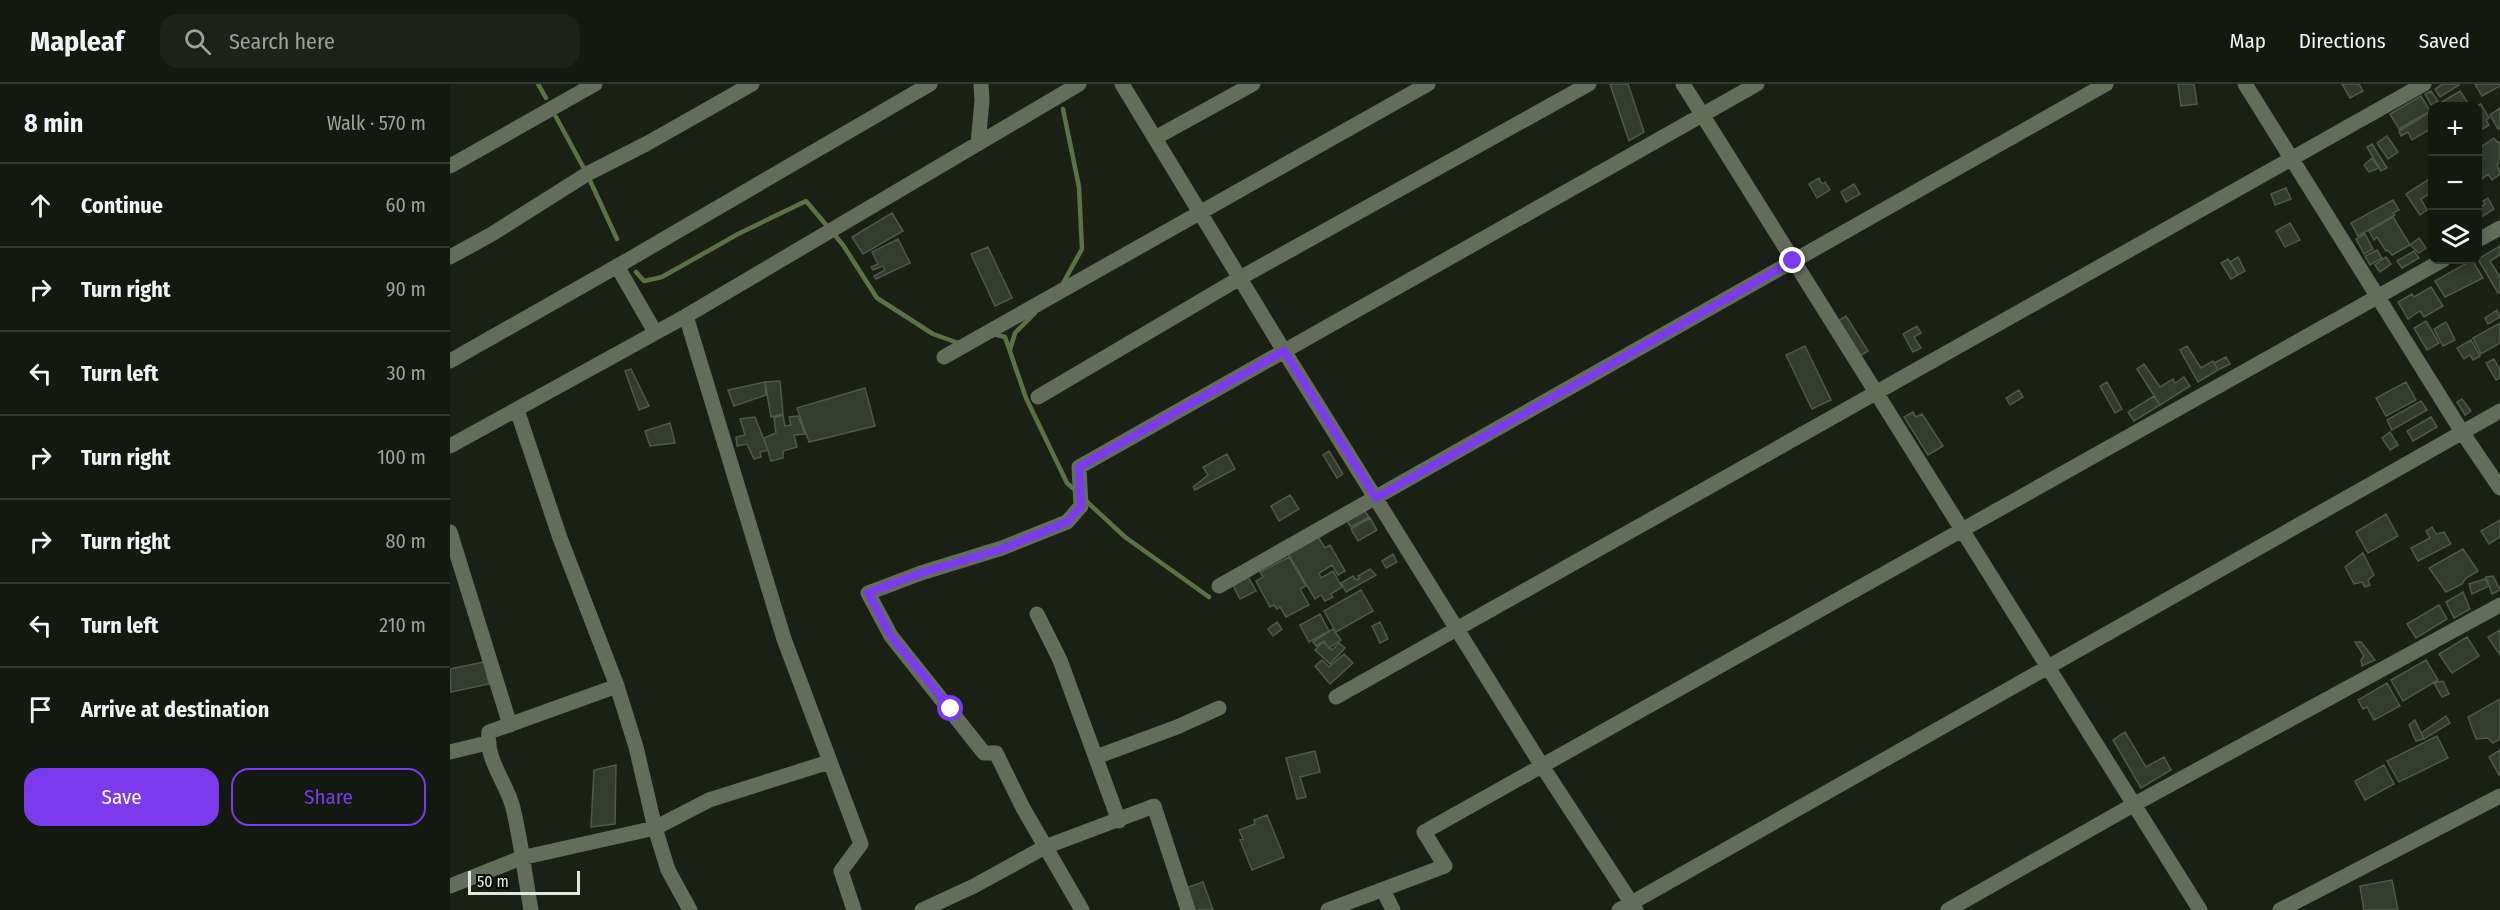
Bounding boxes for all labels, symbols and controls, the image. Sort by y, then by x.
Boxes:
search box [160,14,580,68]
text: Mapleaf [30,25,124,58]
icon: search [181,25,214,58]
text: Search here [229,28,335,55]
text: Map [2229,28,2266,54]
text: Directions [2299,28,2386,54]
text: Saved [2419,28,2470,54]
map controls [2428,102,2482,264]
button: + [2428,102,2482,156]
text: 8 min [24,108,83,139]
text: Walk · 570 m [327,111,426,135]
button: − [2428,156,2482,210]
icon: ahead [24,189,57,222]
text: Continue [81,192,163,219]
text: 60 m [386,193,426,217]
button: layers [2428,210,2482,264]
route end [1779,247,1805,273]
icon: right [24,273,57,306]
text: Turn right [81,276,170,303]
text: 90 m [386,277,426,301]
icon: left [24,357,57,390]
text: Turn left [81,360,159,387]
text: 30 m [386,361,426,385]
icon: right [24,441,57,474]
text: Turn right [81,444,170,471]
text: 100 m [377,445,426,469]
icon: right [24,525,57,558]
text: Turn right [81,528,170,555]
text: 80 m [386,529,426,553]
icon: left [24,609,57,642]
text: Turn left [81,612,159,639]
text: 210 m [379,613,426,637]
icon: arrive [24,693,57,726]
route start [937,695,963,721]
text: Arrive at destination [81,696,269,723]
button: Save [24,768,219,826]
button: Share [231,768,426,826]
scale bar [468,868,580,896]
text: 50 m [477,872,509,891]

